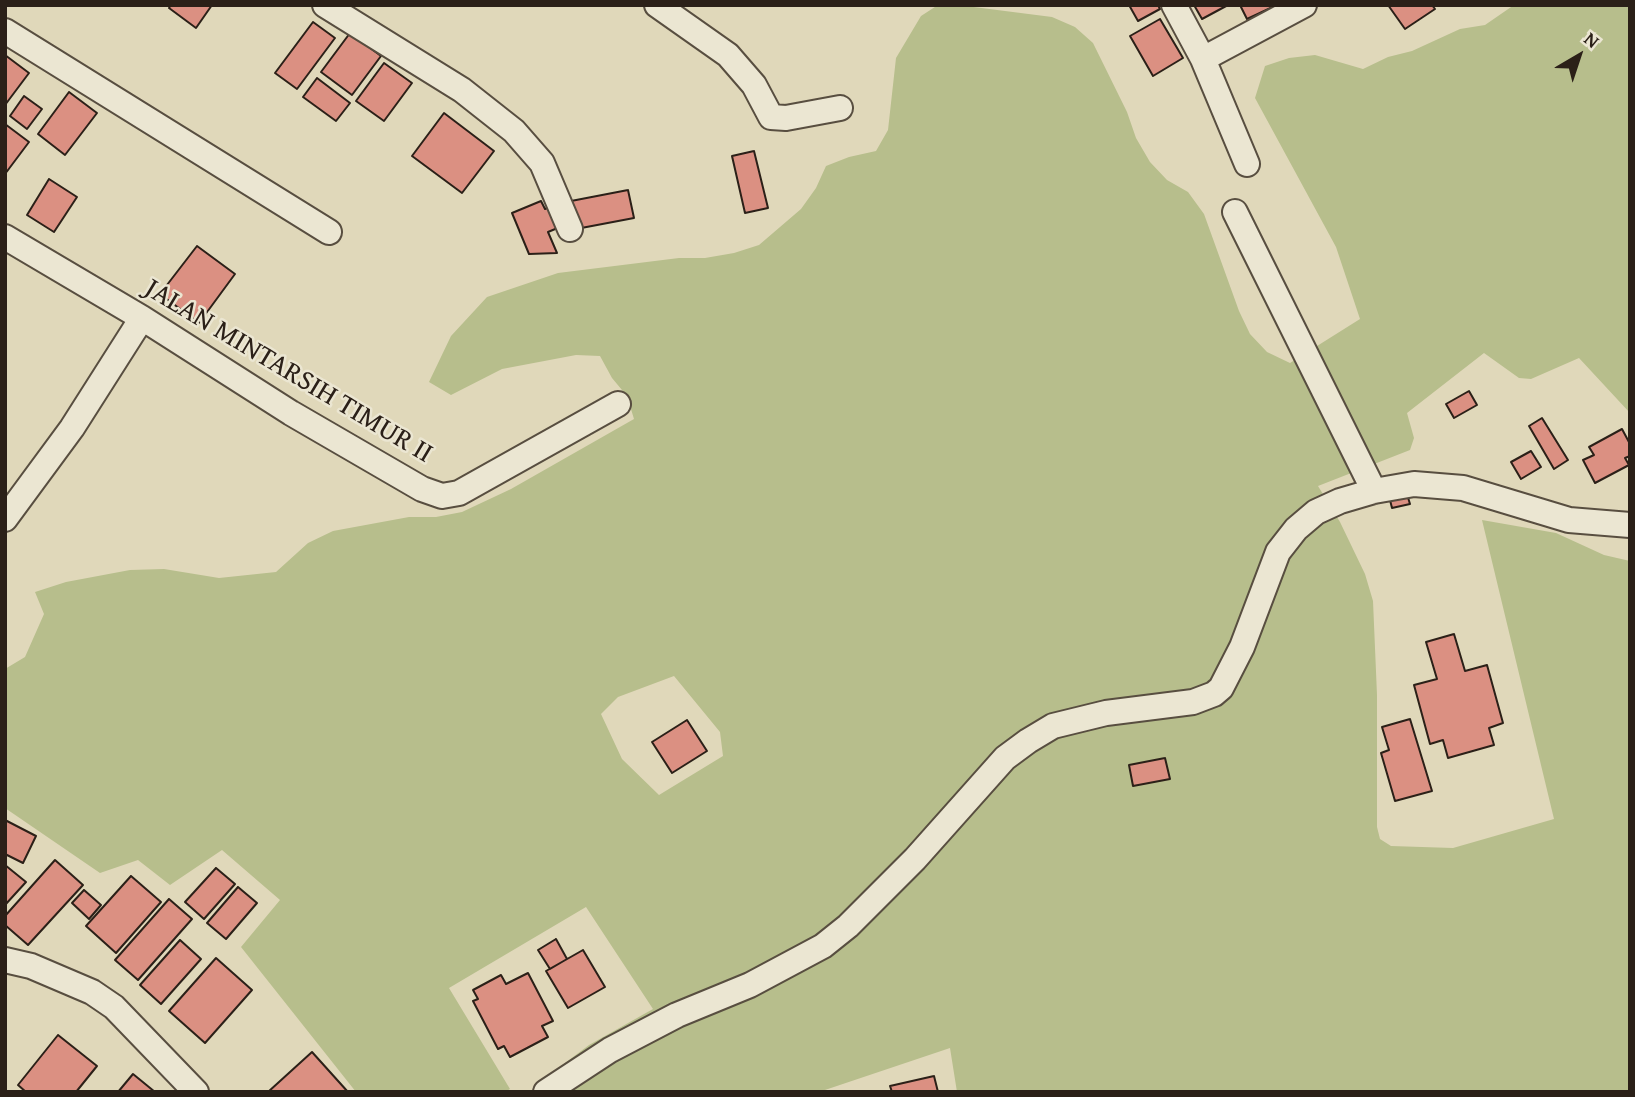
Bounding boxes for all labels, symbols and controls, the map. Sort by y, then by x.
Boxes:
north arrow [1544,21,1614,91]
text: N [1578,25,1606,55]
street label: JALAN MINTARSIH TIMUR II [138,273,438,471]

